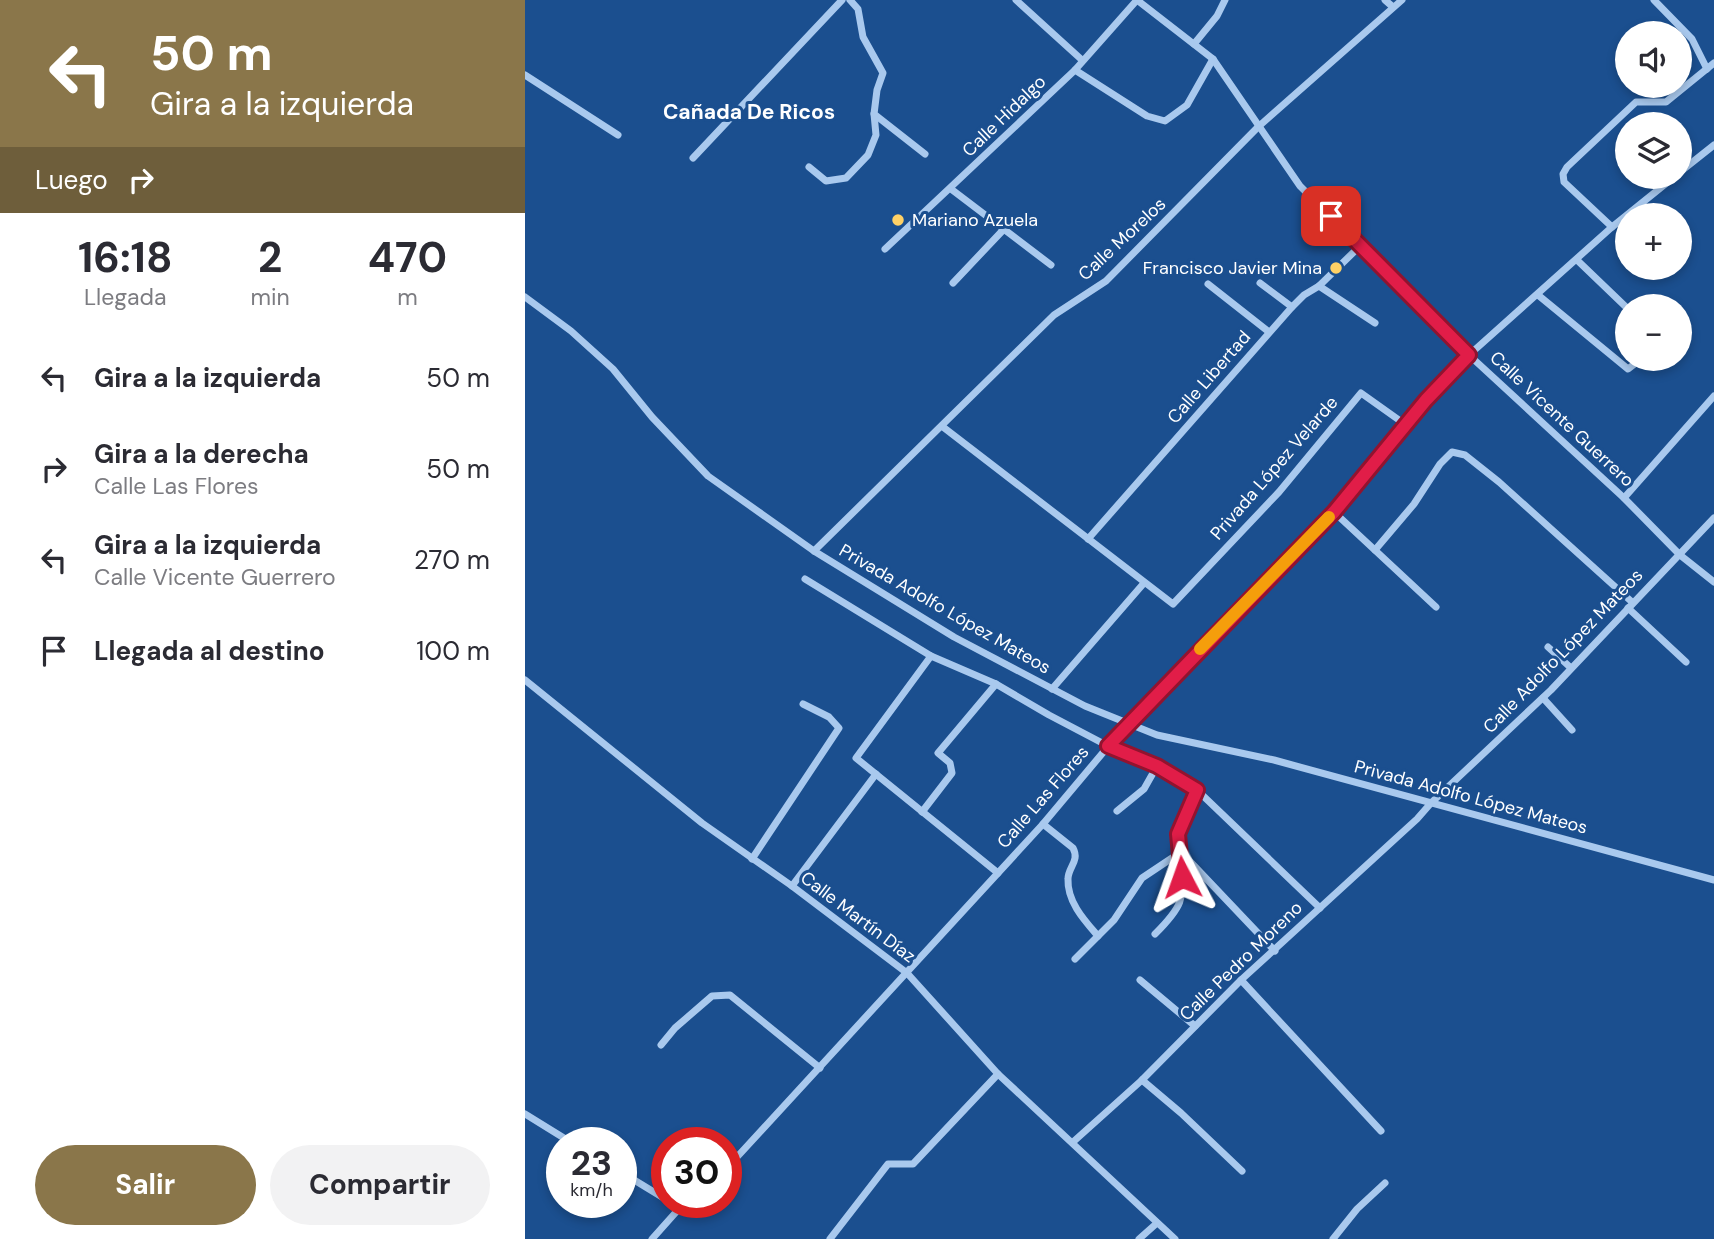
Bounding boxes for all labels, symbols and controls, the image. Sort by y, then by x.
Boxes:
text: 50 m [150,21,273,85]
map controls [1615,21,1692,371]
button: sound [1615,21,1692,98]
icon: left [35,28,126,119]
street label: Calle Hidalgo [957,70,1051,162]
text: Gira a la izquierda [150,83,414,125]
district label: Cañada De Ricos [663,98,835,126]
button: layers [1615,112,1692,189]
icon: right [122,161,160,199]
text: Luego [35,163,108,197]
pin [1301,186,1361,246]
street label: Calle Morelos [1073,192,1171,286]
icon: arrive [1312,197,1350,235]
button: + [1615,203,1692,280]
place label: Mariano Azuela [912,208,1038,232]
marker: Mariano Azuela [890,212,906,228]
text: 16:18 [78,230,173,285]
text: 2 [258,230,282,285]
text: 470 [368,230,447,285]
place label: Francisco Javier Mina [1143,256,1322,280]
marker: Francisco Javier Mina [1328,260,1344,276]
text: Llegada [84,282,167,312]
text: min [251,282,290,312]
text: m [397,282,418,312]
button: − [1615,294,1692,371]
street label: Calle Libertad [1162,325,1256,429]
street label: Calle Vicente Guerrero [1485,346,1639,492]
icon: left [35,359,73,397]
text: Gira a la izquierda [94,361,321,395]
text: 50 m [426,361,490,395]
street label: Privada López Velarde [1205,391,1343,545]
text: Gira a la derecha [94,437,309,471]
icon: right [35,450,73,488]
text: 50 m [426,452,490,486]
text: Calle Las Flores [94,471,259,501]
text: Gira a la izquierda [94,528,321,562]
street label: Privada Adolfo López Mateos [835,538,1055,680]
icon: left [35,541,73,579]
text: 270 m [414,543,490,577]
text: Calle Vicente Guerrero [94,562,336,592]
street label: Calle Adolfo López Mateos [1478,563,1648,739]
icon: arrive [35,632,73,670]
text: Llegada al destino [94,634,325,668]
text: 100 m [416,634,490,668]
street label: Calle Las Flores [992,741,1094,853]
street label: Privada Adolfo López Mateos [1352,754,1590,840]
position arrow [1145,840,1219,914]
street label: Calle Martín Díaz [796,866,920,968]
street label: Calle Pedro Moreno [1174,896,1308,1026]
speed limit sign: 30 [651,1127,742,1218]
text: 23 [571,1140,612,1186]
button: Salir [35,1145,256,1225]
button: Compartir [270,1145,490,1225]
text: km/h [570,1178,613,1202]

